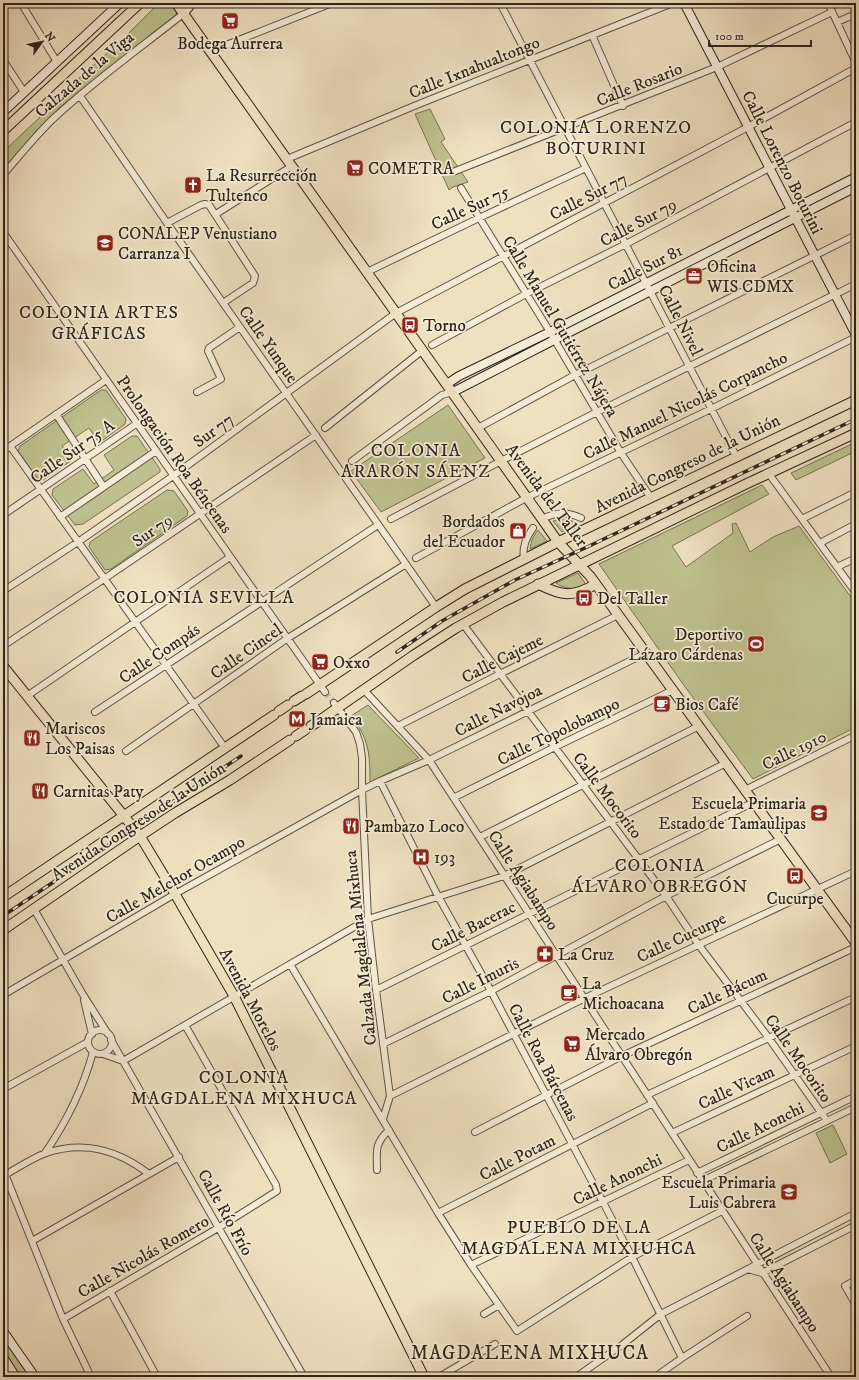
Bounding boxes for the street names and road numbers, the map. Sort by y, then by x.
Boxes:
street label: Calzada de la Viga [30,26,140,123]
street label: Calle Ixnahualtongo [406,32,543,104]
street label: Calle Rosario [593,58,686,112]
street label: Calle Lorenzo Boturini [736,87,828,238]
street label: Calle Sur 77 [546,168,631,226]
street label: Calle Sur 75 [428,180,514,236]
street label: Calle Sur 79 [596,193,681,252]
street label: Calle Manuel Gutiérrez Nájera [497,232,624,422]
street label: Calle Sur 81 [604,240,687,296]
street label: Calle Nivel [653,281,707,360]
street label: Calle Yunque [233,302,303,388]
street label: Calle Manuel Nicolás Corpancho [580,347,791,465]
street label: Prolongación Roa Béncenas [111,371,237,538]
street label: Sur 77 [189,409,238,453]
street label: Avenida Congreso de la Unión [591,409,784,518]
street label: Calle Sur 75 A [26,415,119,489]
street label: Avenida del Taller [500,439,593,552]
street label: Sur 79 [128,509,177,552]
street label: Calle Compás [115,618,205,689]
street label: Calle Cincel [206,619,287,685]
street label: Calle Cajeme [458,629,547,689]
street label: Calle Navojoa [451,679,547,742]
street label: Calle Topolobampo [494,693,623,771]
street label: Calle 1910 [758,726,830,776]
street label: Calle Mocorito [567,748,647,843]
street label: Avenida Congreso de la Unión [47,757,230,887]
street label: Calle Agiabampo [483,826,564,935]
street label: Calle Melchor Ocampo [102,831,249,929]
street label: Calzada Magdalena Mixhuca [340,849,382,1047]
street label: Calle Bacerac [427,896,520,958]
street label: Calle Cucurpe [633,908,730,968]
street label: Avenida Morelos [214,944,287,1055]
street label: Calle Imuris [438,952,523,1010]
street label: Calle Bácum [684,964,771,1020]
street label: Calle Roa Bárcenas [503,1000,584,1125]
street label: Calle Mocorito [760,1010,837,1107]
street label: Calle Vicam [695,1061,778,1115]
street label: Calle Aconchi [713,1097,808,1159]
street label: Calle Potam [476,1129,559,1186]
street label: Calle Anonchi [569,1149,666,1211]
street label: Calle Río Frío [192,1165,258,1260]
street label: Calle Nicolás Romero [74,1210,213,1303]
street label: Calle Agiabampo [744,1228,825,1337]

